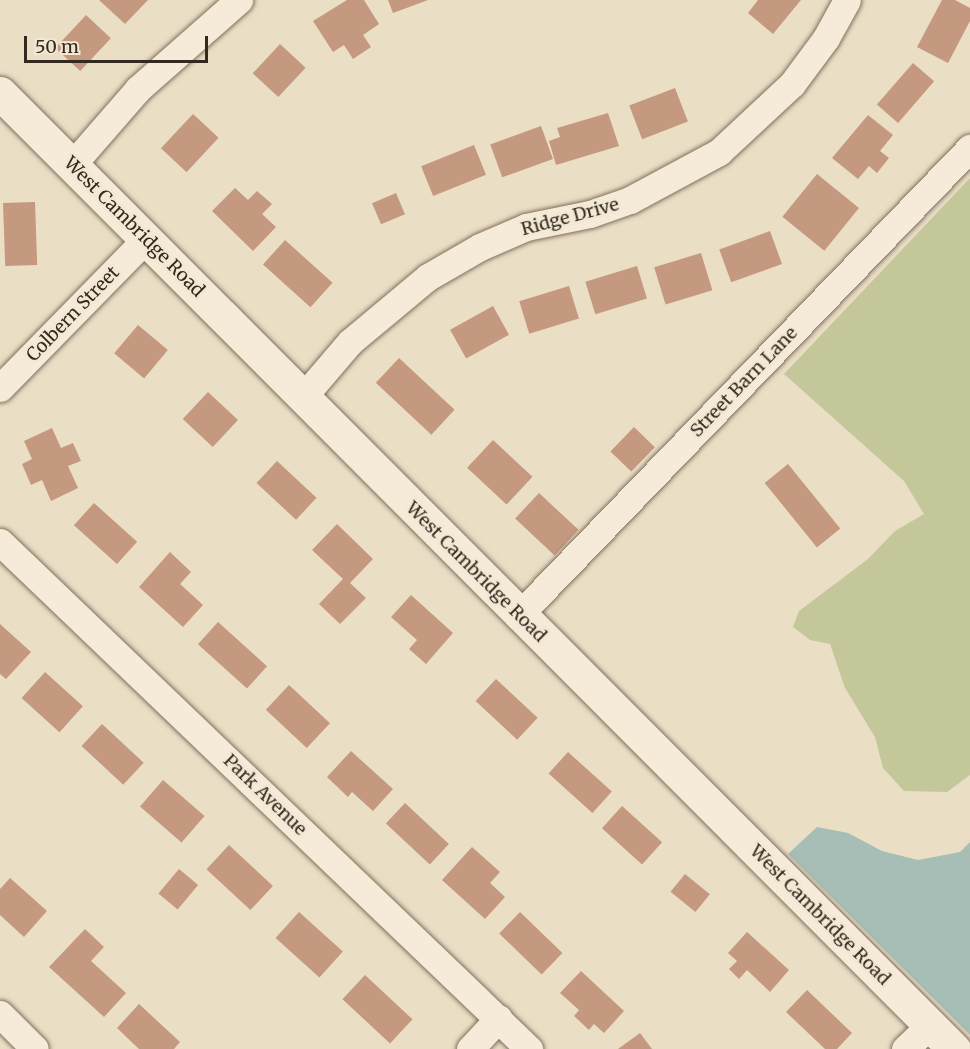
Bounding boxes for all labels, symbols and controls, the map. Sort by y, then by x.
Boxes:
scale bar [27,24,212,62]
text: 50 m [35,35,79,58]
street label: West Cambridge Road [59,152,209,302]
street label: Ridge Drive [519,194,621,240]
street label: Colbern Street [22,262,124,366]
street label: Street Barn Lane [686,322,802,442]
street label: West Cambridge Road [401,497,551,647]
street label: Park Avenue [219,750,311,840]
street label: West Cambridge Road [745,840,895,990]

